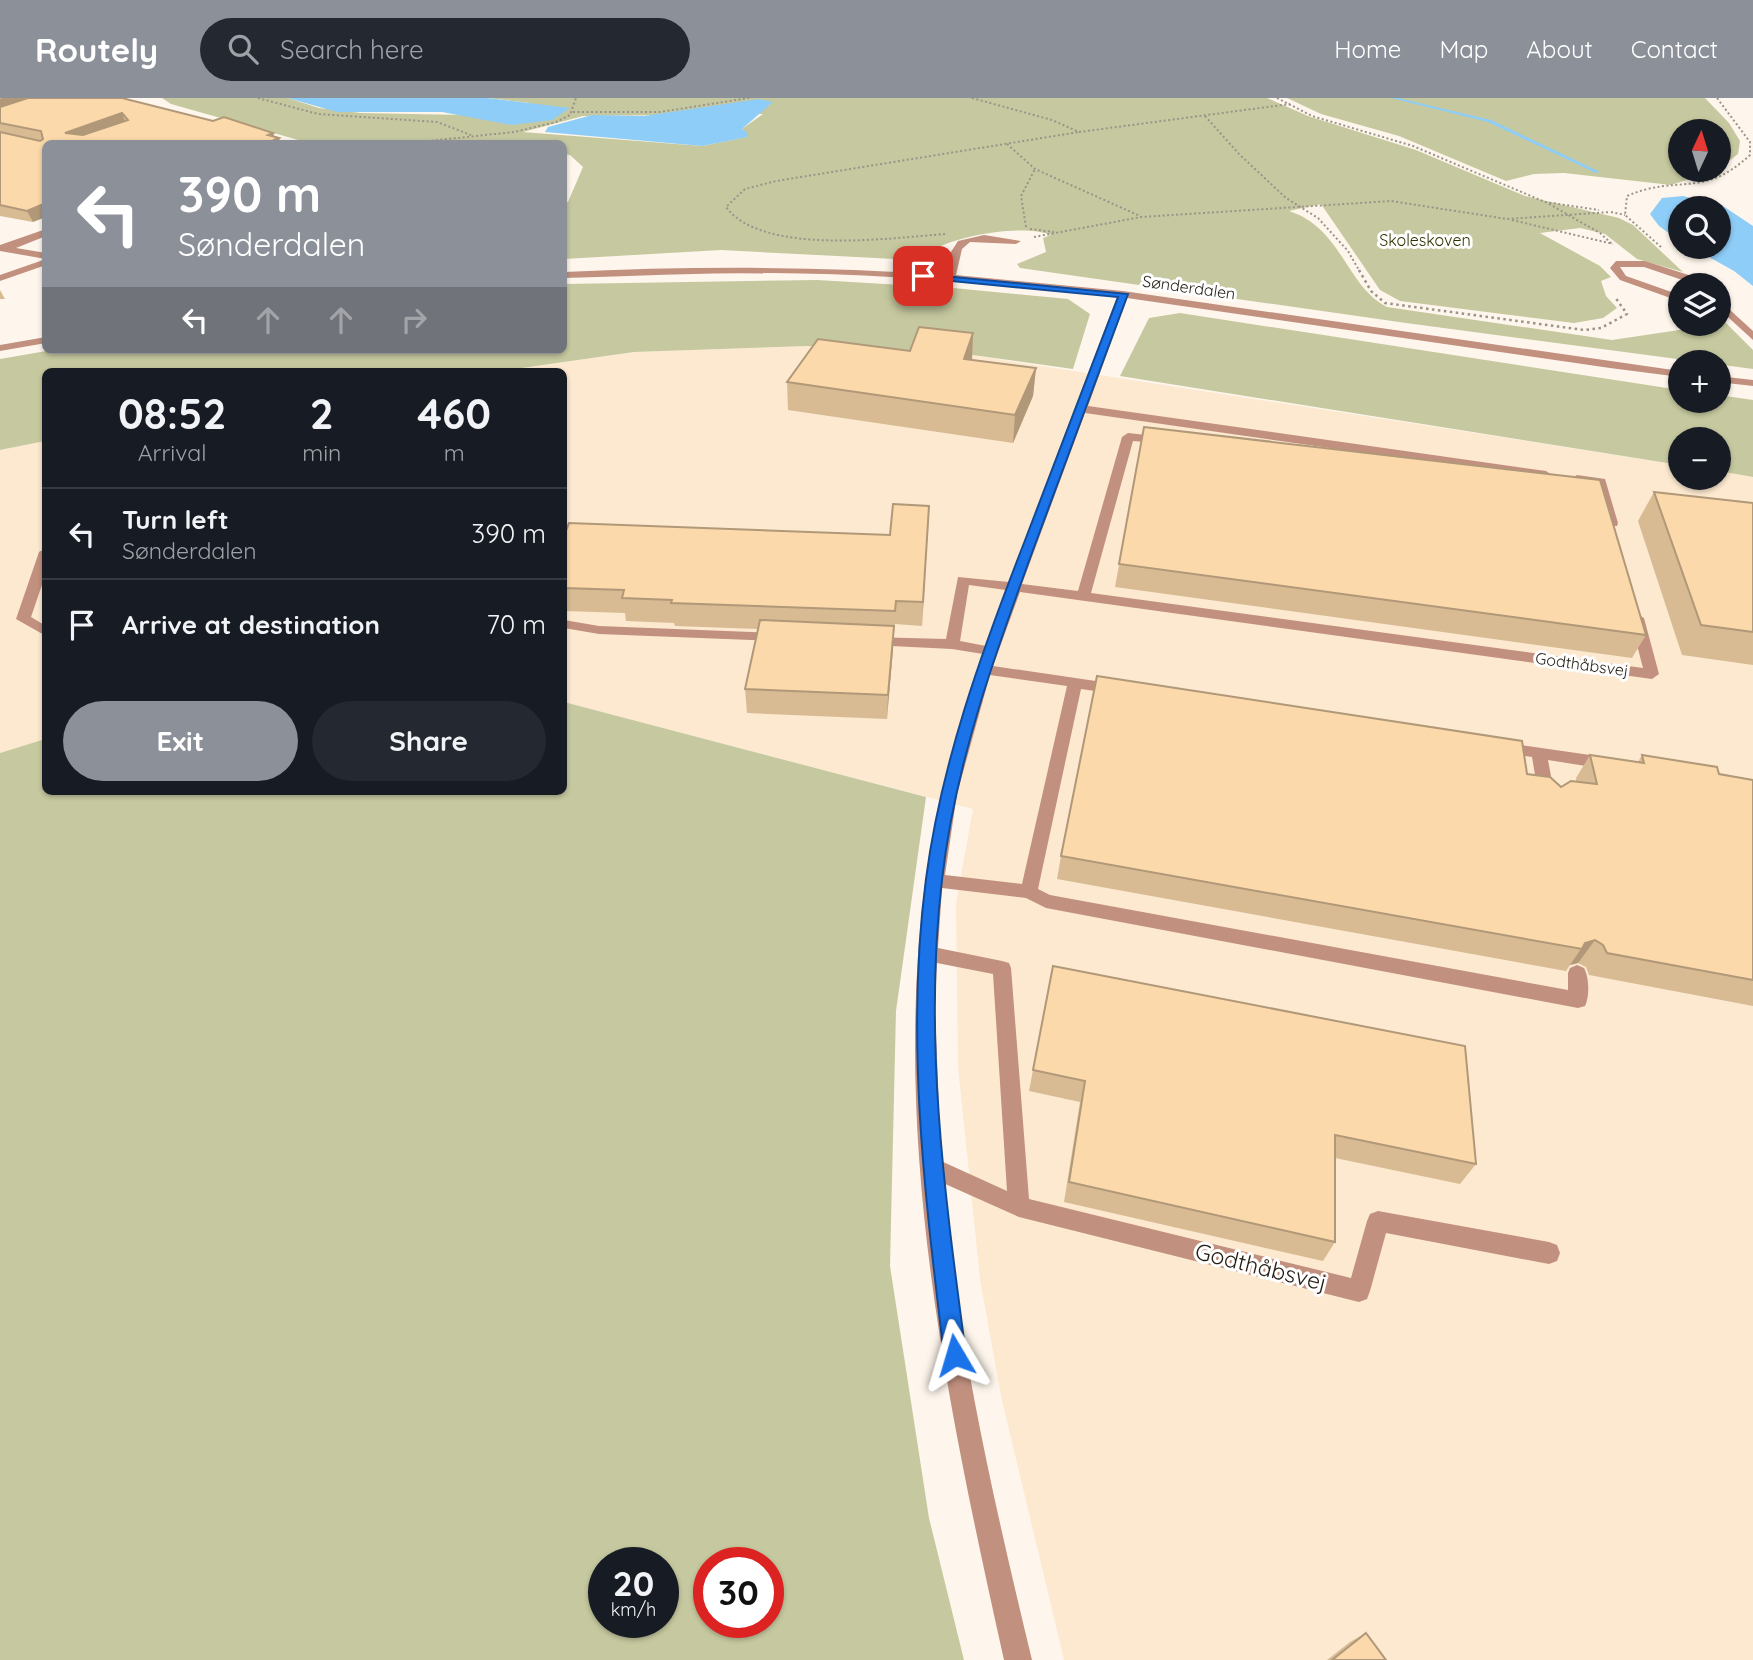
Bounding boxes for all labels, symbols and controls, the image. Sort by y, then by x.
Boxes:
search box [200,18,690,81]
text: Routely [35,29,158,70]
icon: search [224,30,262,68]
text: Search here [280,33,424,66]
text: Home [1334,34,1401,64]
text: Map [1439,34,1488,64]
text: About [1526,34,1593,64]
text: Contact [1631,34,1718,64]
north arrow [1668,119,1731,182]
map controls [1668,119,1731,490]
text: 390 m [178,163,321,224]
icon: left [63,168,154,259]
button: search [1668,196,1731,259]
text: Sønderdalen [178,224,365,264]
park label: Skoleskoven [1379,230,1471,250]
pin [893,246,953,306]
icon: arrive [904,257,942,295]
street label: Sønderdalen [1141,271,1237,303]
button: layers [1668,273,1731,336]
icon: left [176,301,214,339]
icon: ahead [249,301,287,339]
icon: ahead [322,301,360,339]
icon: right [395,301,433,339]
button: + [1668,350,1731,413]
text: 08:52 [118,387,226,440]
text: 2 [310,387,334,440]
text: 460 [417,387,491,440]
button: − [1668,427,1731,490]
text: Arrival [138,438,207,467]
text: min [302,438,341,467]
text: m [444,438,465,467]
text: Turn left [122,503,229,536]
icon: left [63,515,101,553]
text: 390 m [472,517,546,550]
text: Sønderdalen [122,536,257,565]
icon: arrive [63,606,101,644]
text: Arrive at destination [122,608,380,641]
text: 70 m [486,608,546,641]
street label: Godthåbsvej [1534,648,1630,680]
button: Exit [63,701,298,781]
button: Share [312,701,546,781]
street label: Godthåbsvej [1192,1236,1330,1297]
position arrow [918,1318,992,1392]
speed limit sign: 30 [693,1547,784,1638]
text: 20 [613,1561,654,1605]
text: km/h [611,1598,656,1621]

